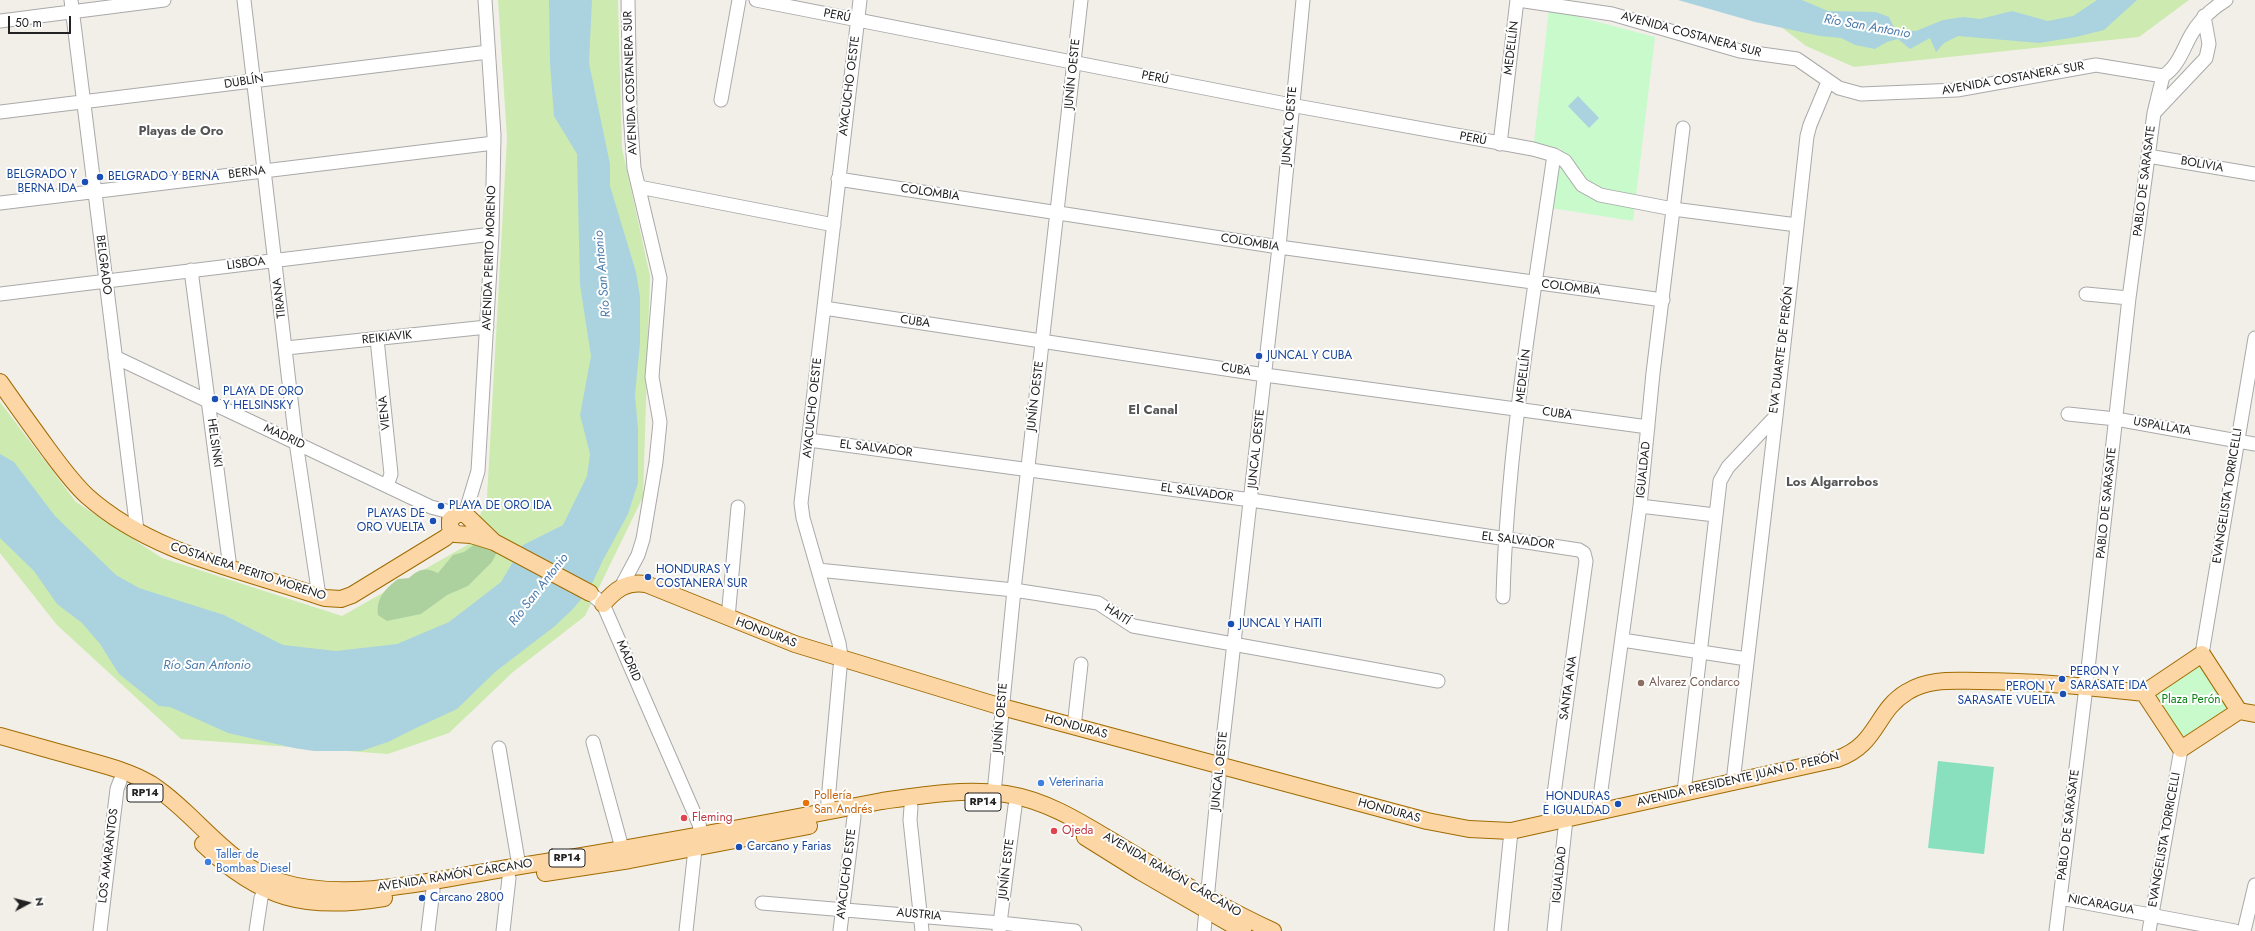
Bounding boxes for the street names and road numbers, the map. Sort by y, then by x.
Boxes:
street label: PERÚ [822,6,852,26]
street label: AVENIDA COSTANERA SUR [1619,9,1763,61]
street label: AVENIDA COSTANERA SUR [621,11,641,155]
street label: MEDELLÍN [1502,20,1522,76]
street label: AYACUCHO OESTE [837,35,863,137]
street label: JUNÍN OESTE [1062,38,1084,110]
street label: AVENIDA COSTANERA SUR [1941,59,2085,99]
street label: PERÚ [1140,68,1170,88]
street label: DUBLÍN [223,72,265,92]
street label: JUNCAL OESTE [1279,86,1301,166]
street label: PABLO DE SARASATE [2131,125,2159,237]
street label: PERÚ [1458,129,1488,149]
street label: BOLIVIA [2179,154,2225,176]
street label: BERNA [228,164,266,182]
street label: COLOMBIA [900,182,960,204]
street label: AVENIDA PERITO MORENO [480,185,500,331]
street label: COLOMBIA [1219,231,1281,255]
street label: BELGRADO [92,234,114,296]
street label: LISBOA [226,254,266,274]
street label: TIRANA [270,277,290,319]
street label: COLOMBIA [1541,277,1601,299]
street label: EVA DUARTE DE PERÓN [1767,286,1797,414]
street label: CUBA [899,313,931,331]
street label: REIKIAVIK [361,328,413,348]
street label: MEDELLÍN [1514,348,1534,404]
street label: AYACUCHO OESTE [801,357,825,459]
street label: JUNÍN OESTE [1025,360,1047,432]
street label: CUBA [1220,361,1252,379]
street label: VIENA [376,395,394,431]
street label: CUBA [1541,405,1573,423]
street label: JUNCAL OESTE [1246,409,1268,489]
street label: USPALLATA [2132,415,2192,439]
street label: HELSINKI [203,418,225,468]
street label: MADRID [261,421,307,453]
street label: EVANGELISTA TORRICELLI [2210,427,2246,565]
street label: EL SALVADOR [839,437,913,461]
street label: IGUALDAD [1634,441,1654,499]
street label: PABLO DE SARASATE [2094,447,2120,559]
street label: EL SALVADOR [1160,481,1234,505]
street label: EL SALVADOR [1481,529,1555,553]
street label: COSTANERA PERITO MORENO [168,540,328,604]
street label: HAITÍ [1101,601,1133,629]
street label: HONDURAS [733,615,799,651]
street label: MADRID [613,638,643,684]
street label: SANTA ANA [1557,655,1581,721]
street label: JUNÍN OESTE [991,682,1011,754]
street label: HONDURAS [1043,712,1109,742]
street label: JUNCAL OESTE [1209,731,1231,811]
street label: AVENIDA PRESIDENTE JUAN D. PERÓN [1636,750,1840,810]
street label: PABLO DE SARASATE [2055,769,2083,881]
street label: EVANGELISTA TORRICELLI [2146,771,2184,909]
road number: RP14 [127,784,163,802]
road number: RP14 [965,793,1001,811]
street label: HONDURAS [1356,796,1422,826]
street label: LOS AMARANTOS [96,808,122,904]
street label: AYACUCHO ESTE [834,828,860,920]
street label: AVENIDA RAMÓN CÁRCANO [1100,830,1244,920]
street label: JUNÍN ESTE [996,838,1018,900]
street label: IGUALDAD [1550,846,1570,904]
road number: RP14 [549,849,585,867]
street label: AVENIDA RAMÓN CÁRCANO [376,857,534,895]
street label: NICARAGUA [2067,892,2135,918]
street label: AUSTRIA [896,906,942,924]

